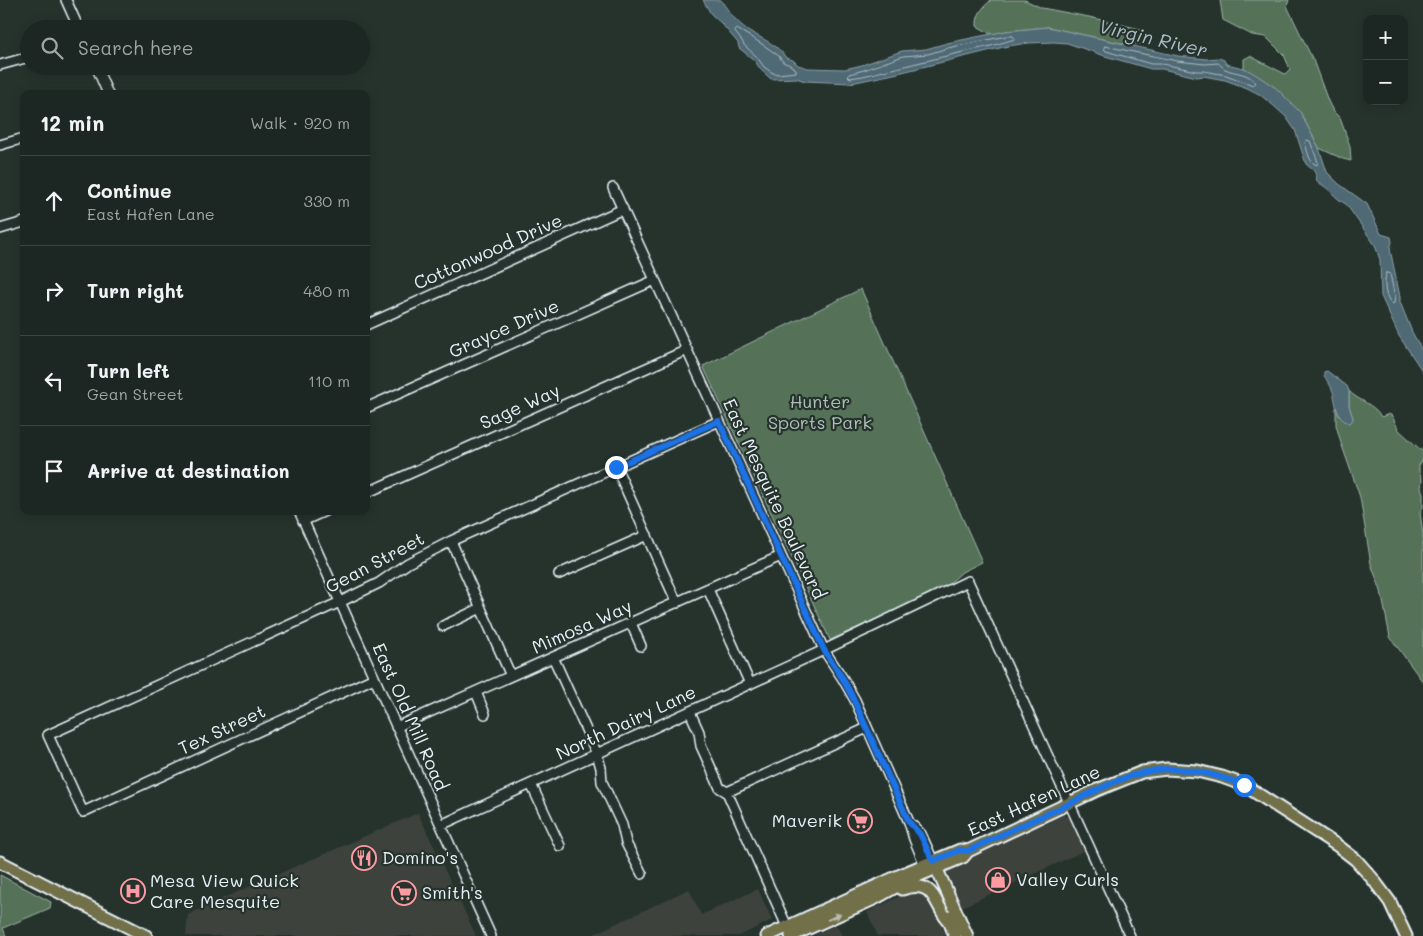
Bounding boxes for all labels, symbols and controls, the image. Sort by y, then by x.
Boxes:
water label: Virgin River [1096,13,1210,62]
map controls [1363,15,1408,105]
button: + [1363,15,1408,60]
search box [20,20,370,75]
icon: search [38,34,66,62]
text: Search here [78,35,194,60]
button: − [1363,60,1408,105]
text: 12 min [40,109,104,136]
text: Walk · 920 m [250,112,350,133]
text: Continue [87,178,172,203]
icon: ahead [40,187,68,215]
text: 330 m [304,190,350,211]
text: East Hafen Lane [87,203,215,224]
street label: Cottonwood Drive [410,208,566,295]
icon: right [40,277,68,305]
text: Turn right [87,278,184,303]
text: 480 m [303,280,350,301]
street label: Grayce Drive [445,293,562,363]
text: Turn left [87,358,170,383]
icon: left [40,367,68,395]
text: 110 m [308,370,350,391]
street label: Sage Way [476,378,563,434]
text: Gean Street [87,383,184,404]
park label: Hunter Sports Park [768,389,872,434]
street label: East Mesquite Boulevard [718,395,832,603]
route end [605,456,628,479]
icon: arrive [40,457,68,485]
text: Arrive at destination [87,458,290,483]
street label: Gean Street [321,526,428,598]
street label: Mimosa Way [528,593,635,659]
street label: East Old Mill Road [368,639,454,794]
street label: North Dairy Lane [552,679,699,765]
street label: Tex Street [174,698,269,760]
street label: East Hafen Lane [963,759,1104,841]
route start [1233,774,1256,797]
place label: Maverik [772,808,842,832]
supermarket icon: Maverik [847,808,873,834]
restaurant icon: Domino's [351,845,377,871]
place label: Domino's [382,845,458,869]
shop icon: Valley Curls [985,867,1011,893]
place label: Valley Curls [1016,867,1119,891]
place label: Mesa View Quick Care Mesquite [150,868,299,913]
hospital icon: Mesa View Quick Care Mesquite [120,878,146,904]
supermarket icon: Smith's [391,880,417,906]
place label: Smith's [422,880,483,904]
one-way arrow [827,913,841,921]

